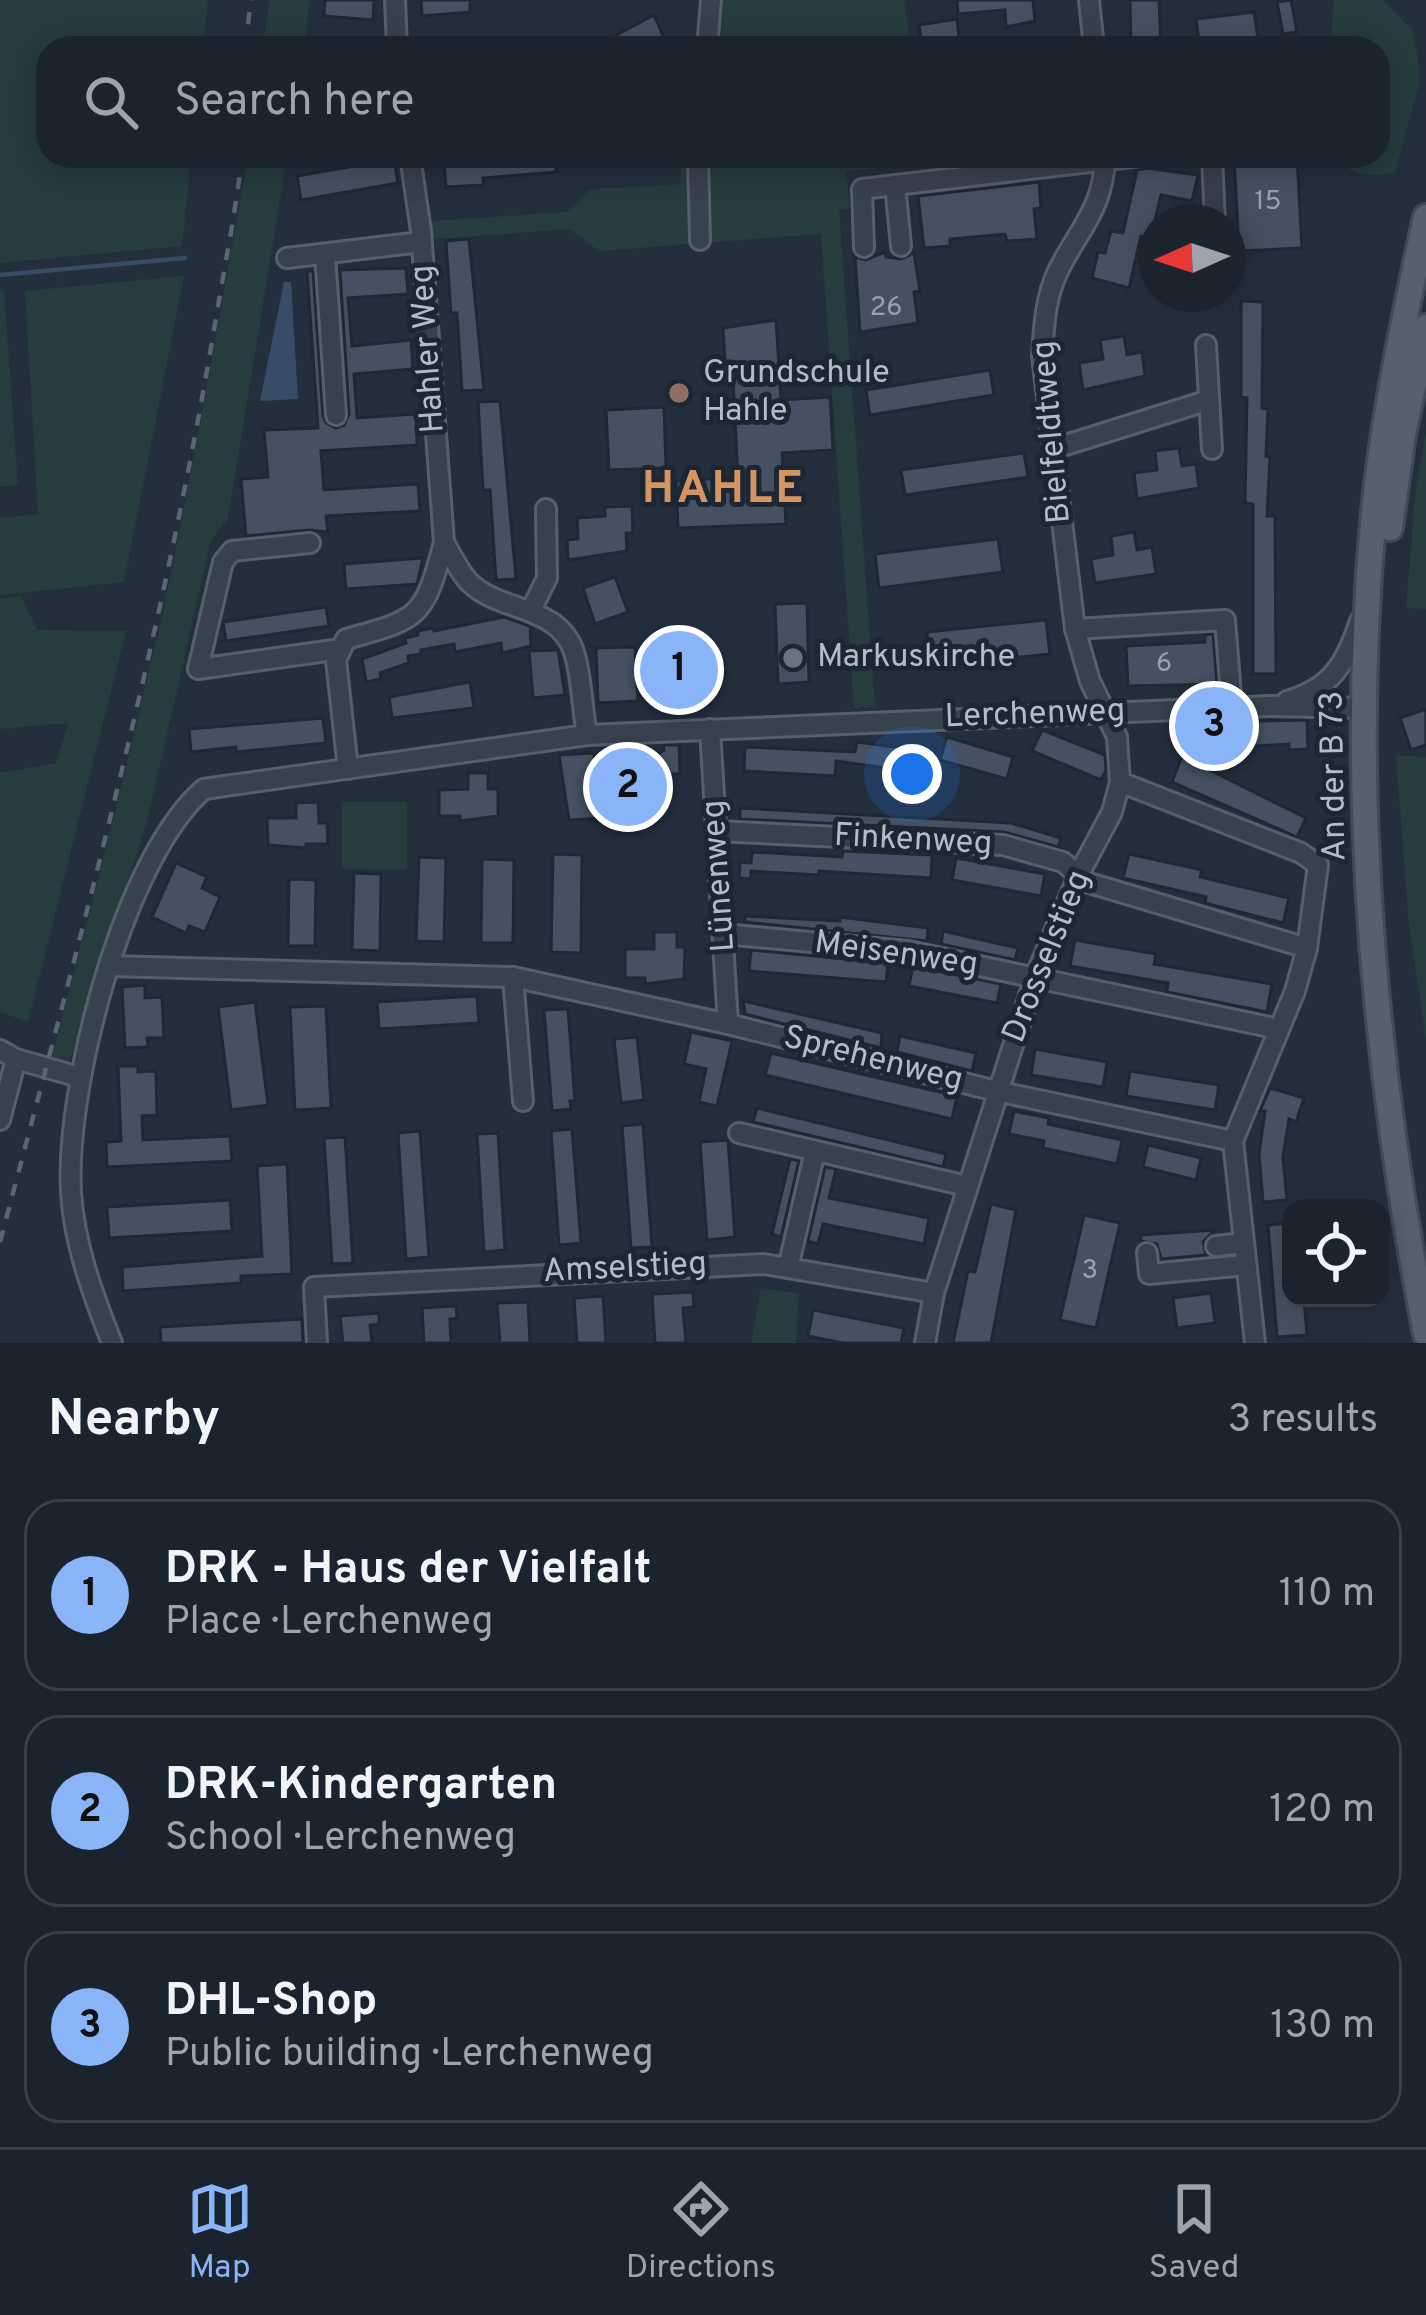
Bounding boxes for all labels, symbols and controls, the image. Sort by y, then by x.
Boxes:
search box [36,36,1390,168]
icon: search [78,69,144,135]
text: Search here [174,74,414,131]
house number: 15 [1255,185,1281,219]
north arrow [1138,204,1246,312]
street label: Hahler Weg [402,263,456,435]
house number: 26 [870,291,902,325]
street label: Bielfeldtweg [1024,339,1082,525]
place label: Grundschule Hahle [703,353,890,433]
marker: Grundschule Hahle [666,380,692,406]
district label: HAHLE [642,462,806,519]
pin: 1 [640,625,718,715]
place label: Markuskirche [817,637,1015,679]
marker: Markuskirche [780,645,806,671]
house number: 6 [1156,647,1172,681]
pin: 3 [1175,681,1253,771]
street label: An der B 73 [1313,690,1357,862]
street label: Lerchenweg [944,691,1126,739]
pin: 2 [589,742,667,832]
your location [882,744,942,804]
street label: Lünenweg [694,798,746,954]
street label: Finkenweg [833,816,993,866]
street label: Drosselstieg [994,865,1102,1049]
street label: Meisenweg [812,923,980,987]
street label: Sprehenweg [779,1017,967,1103]
map controls [1282,1199,1390,1307]
button: locate [1282,1199,1390,1307]
street label: Amselstieg [542,1244,708,1294]
house number: 3 [1082,1254,1098,1288]
text: Nearby [48,1389,220,1454]
text: 3 results [1228,1397,1378,1446]
text: DRK - Haus der Vielfalt [165,1542,651,1599]
text: 1 [82,1571,98,1620]
text: 110 m [1279,1571,1375,1620]
text: Place · Lerchenweg [165,1599,494,1648]
text: DRK-Kindergarten [165,1758,557,1815]
text: 2 [78,1787,102,1836]
text: 120 m [1269,1787,1375,1836]
text: School · Lerchenweg [165,1815,516,1864]
text: DHL-Shop [165,1974,377,2031]
text: 3 [78,2003,102,2052]
text: 130 m [1270,2003,1375,2052]
text: Public building · Lerchenweg [165,2031,654,2080]
tab: Map [187,2176,253,2290]
tab: Directions [626,2176,776,2290]
tab: Saved [1149,2176,1239,2290]

